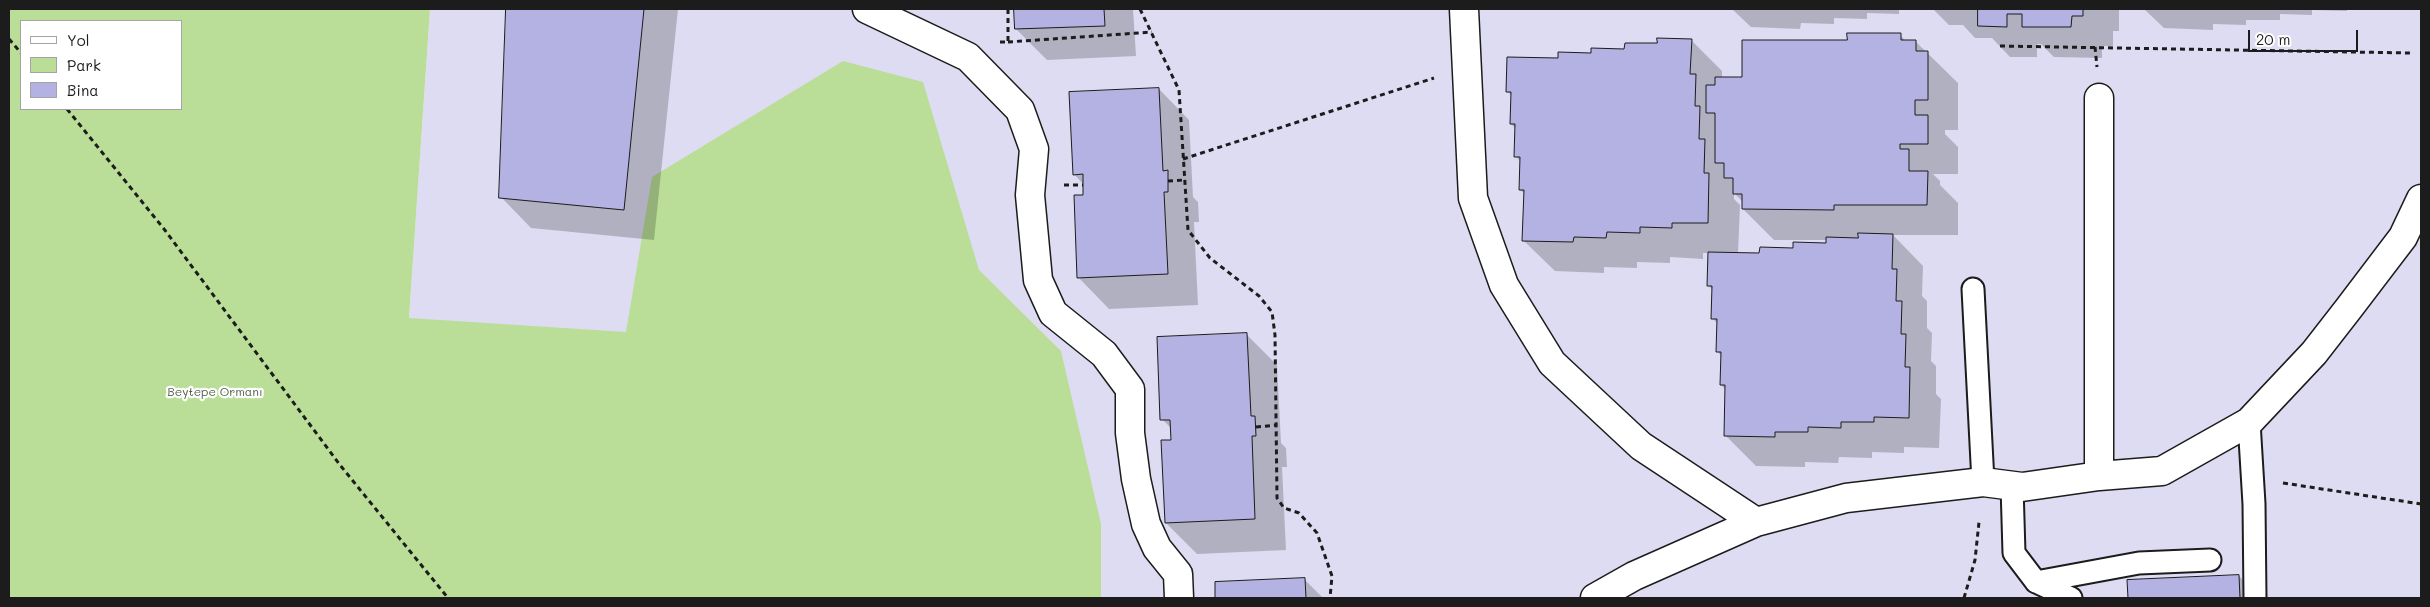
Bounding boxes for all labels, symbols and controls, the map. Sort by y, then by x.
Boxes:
legend [20,20,182,110]
scale bar [2250,20,2360,52]
text: 20 m [2256,29,2290,49]
text: Yol [67,30,90,50]
text: Park [67,55,101,75]
text: Bina [67,80,99,100]
park label: Beytepe Ormanı [167,385,263,399]

